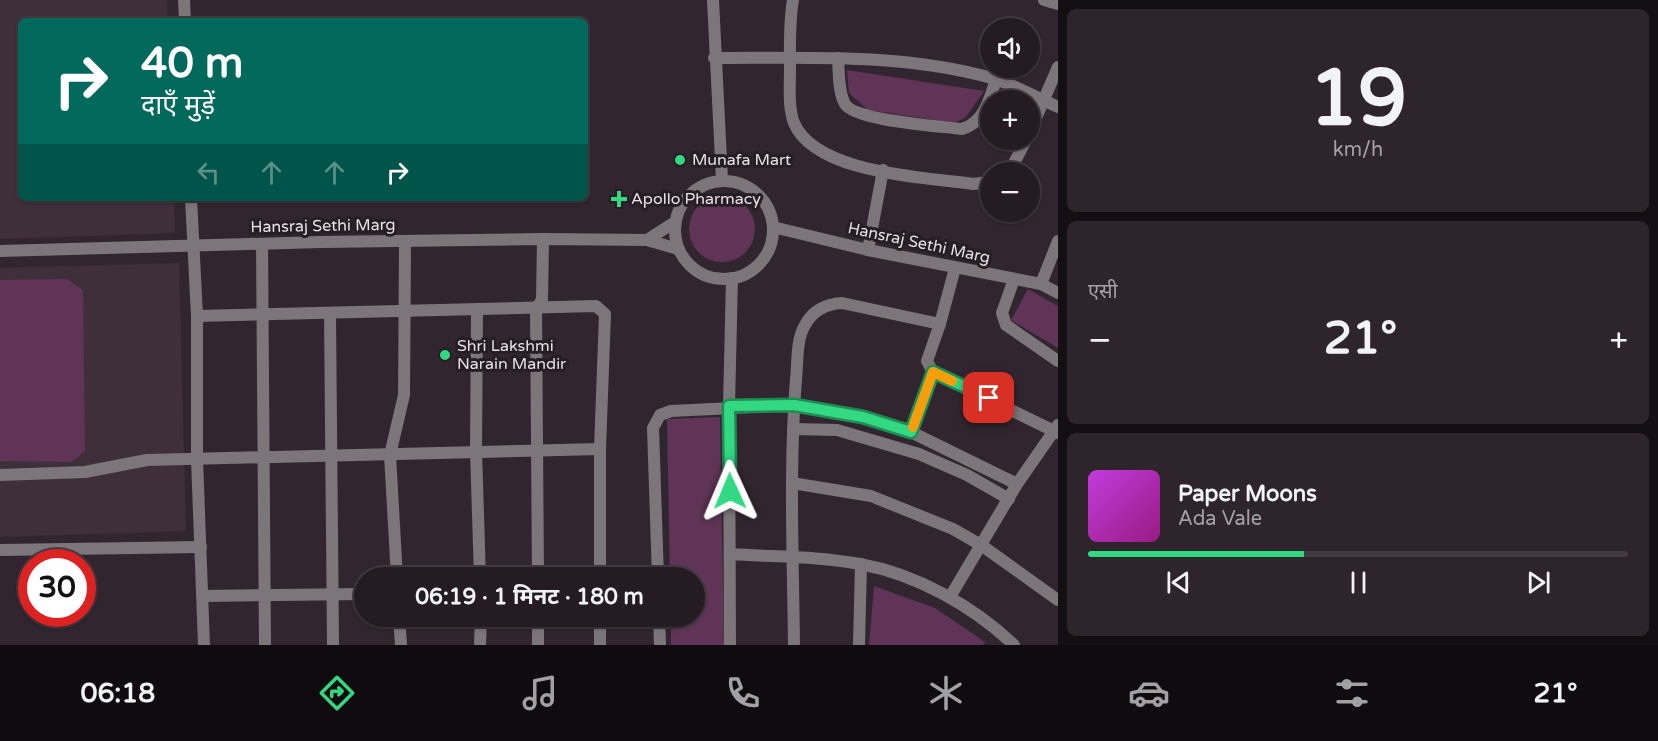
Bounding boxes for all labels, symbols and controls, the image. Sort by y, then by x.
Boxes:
map controls [980,18,1040,222]
button: sound [980,18,1040,78]
text: 40 m [141,38,243,89]
icon: right [42,42,120,120]
text: 19 [1309,52,1407,146]
text: दाएँ मुड़ें [141,89,215,122]
button: + [980,90,1040,150]
text: km/h [1333,138,1383,162]
place label: Munafa Mart [692,150,791,170]
marker: Munafa Mart [673,153,687,167]
icon: left [192,156,225,189]
icon: ahead [255,156,288,189]
icon: ahead [318,156,351,189]
icon: right [381,156,414,189]
button: − [980,162,1040,222]
place label: Apollo Pharmacy [631,189,761,209]
marker: Apollo Pharmacy [612,192,626,206]
street label: Hansraj Sethi Marg [250,215,396,237]
street label: Hansraj Sethi Marg [846,218,992,268]
text: एसी [1088,280,1118,304]
text: 21° [1324,312,1397,366]
text: − [1088,321,1112,360]
text: + [1609,321,1628,360]
place label: Shri Lakshmi Narain Mandir [457,336,567,374]
marker: Shri Lakshmi Narain Mandir [438,348,452,362]
pin [963,372,1014,423]
icon: arrive [972,381,1005,414]
position arrow [698,459,762,523]
text: Paper Moons [1178,481,1317,507]
text: Ada Vale [1178,507,1262,531]
speed limit sign: 30 [18,549,96,627]
icon: previous [1162,566,1195,599]
icon: pause [1342,566,1375,599]
icon: next [1522,566,1555,599]
text: 06:19 · 1 मिनट · 180 m [415,584,644,610]
icon: directions [316,672,358,714]
icon: music [519,672,561,714]
icon: phone [722,672,764,714]
icon: climate [925,672,967,714]
icon: car [1128,672,1170,714]
icon: filters [1331,672,1373,714]
text: 06:18 [80,677,155,710]
text: 21° [1533,677,1578,710]

